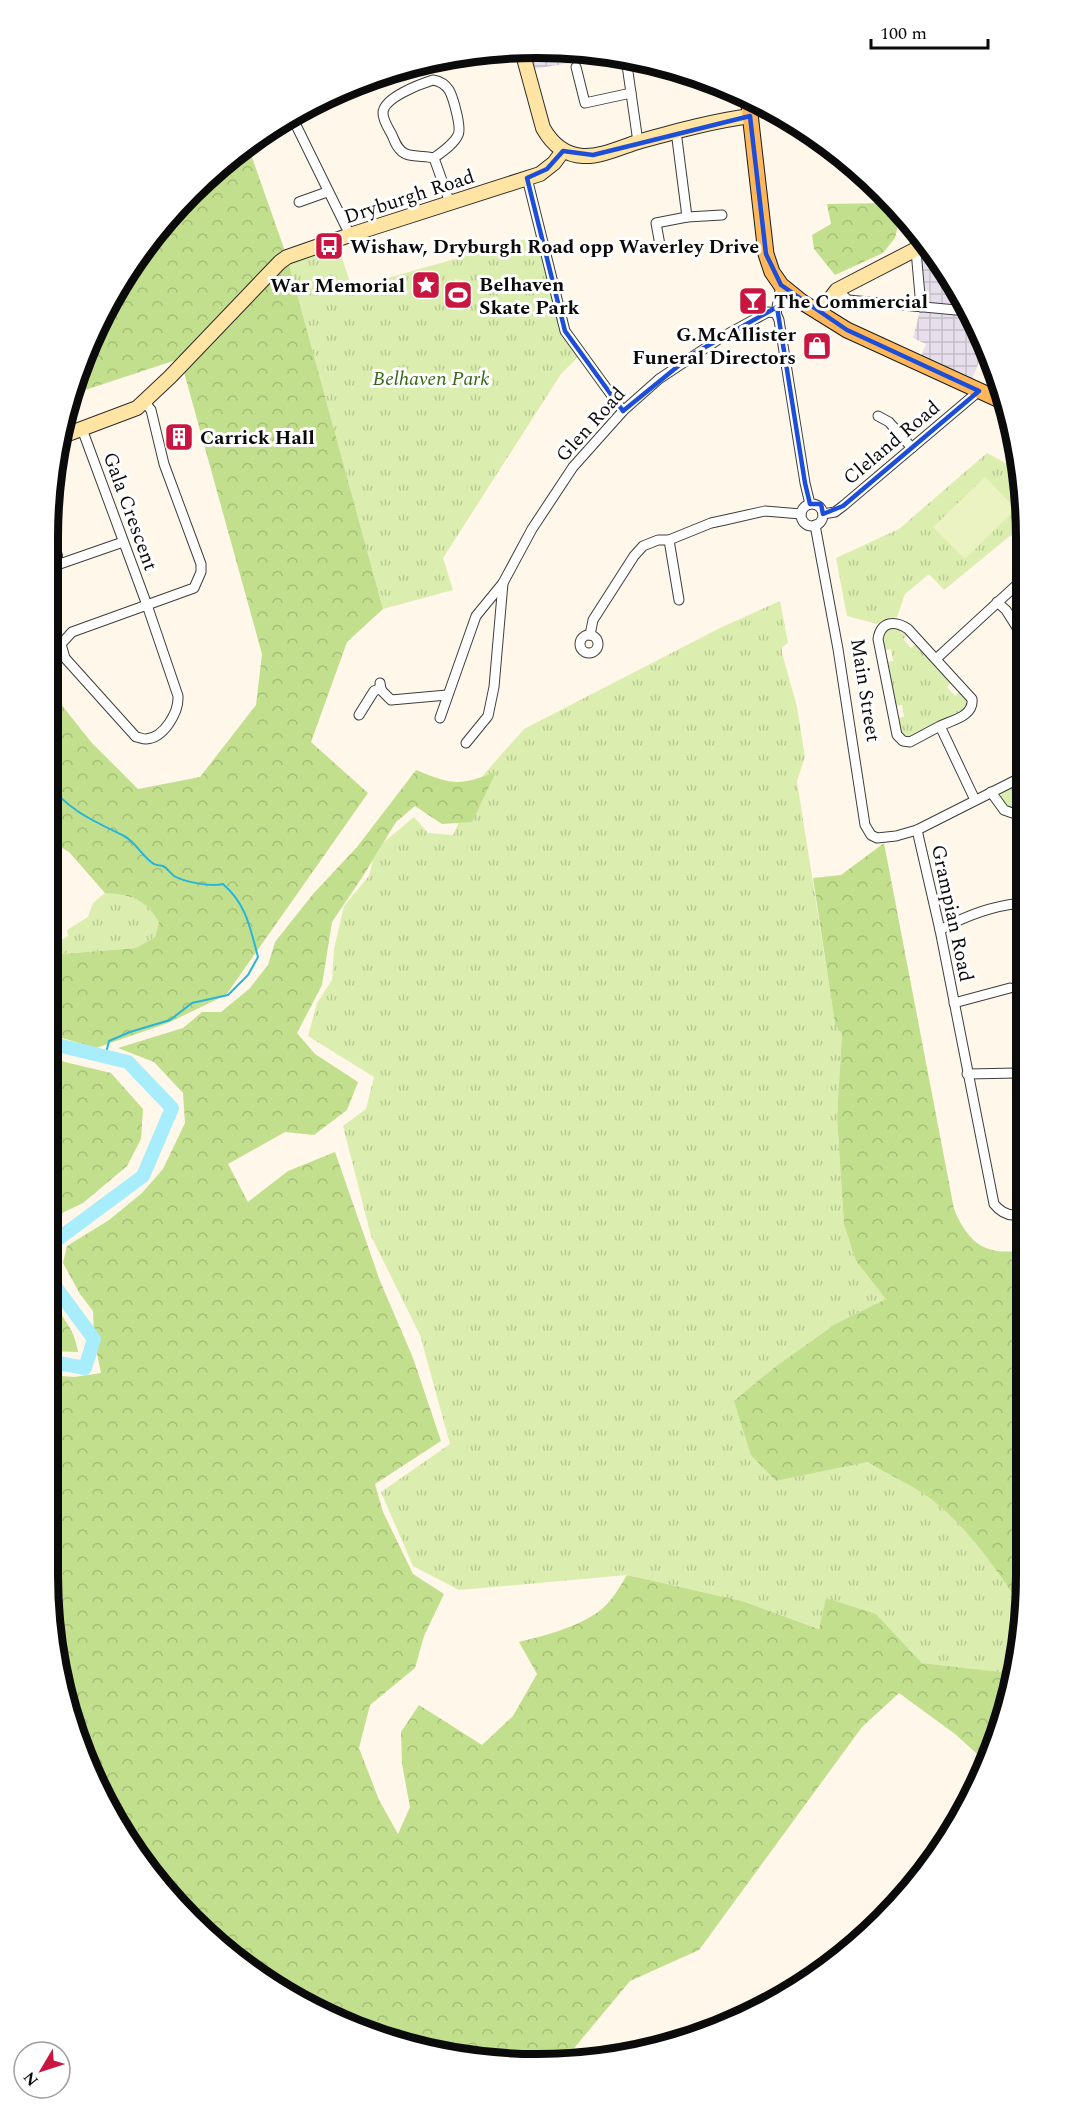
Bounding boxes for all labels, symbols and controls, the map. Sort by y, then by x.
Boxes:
scale bar [871,12,988,50]
text: 100 m [880,20,927,47]
street label: Dryburgh Road [340,162,479,232]
bus stop icon: Wishaw, Dryburgh Road opp Waverley Drive [313,230,345,262]
place label: Wishaw, Dryburgh Road opp Waverley Drive [350,232,759,262]
place icon: War Memorial [410,269,442,301]
place label: Belhaven Skate Park [479,270,579,323]
place label: War Memorial [270,271,405,301]
sports icon: Belhaven Skate Park [442,279,474,311]
bar icon: The Commercial [737,285,769,317]
place label: The Commercial [774,287,928,317]
place label: G.McAllister Funeral Directors [632,320,796,373]
shop icon: G.McAllister Funeral Directors [801,330,833,362]
park label: Belhaven Park [372,364,490,394]
street label: Glen Road [549,380,633,469]
street label: Cleland Road [837,393,947,492]
building icon: Carrick Hall [163,421,195,453]
place label: Carrick Hall [200,423,315,453]
street label: Gala Crescent [95,448,165,575]
street label: Main Street [842,636,888,744]
street label: Grampian Road [923,842,981,985]
north arrow [12,2040,72,2100]
text: N [18,2066,45,2091]

